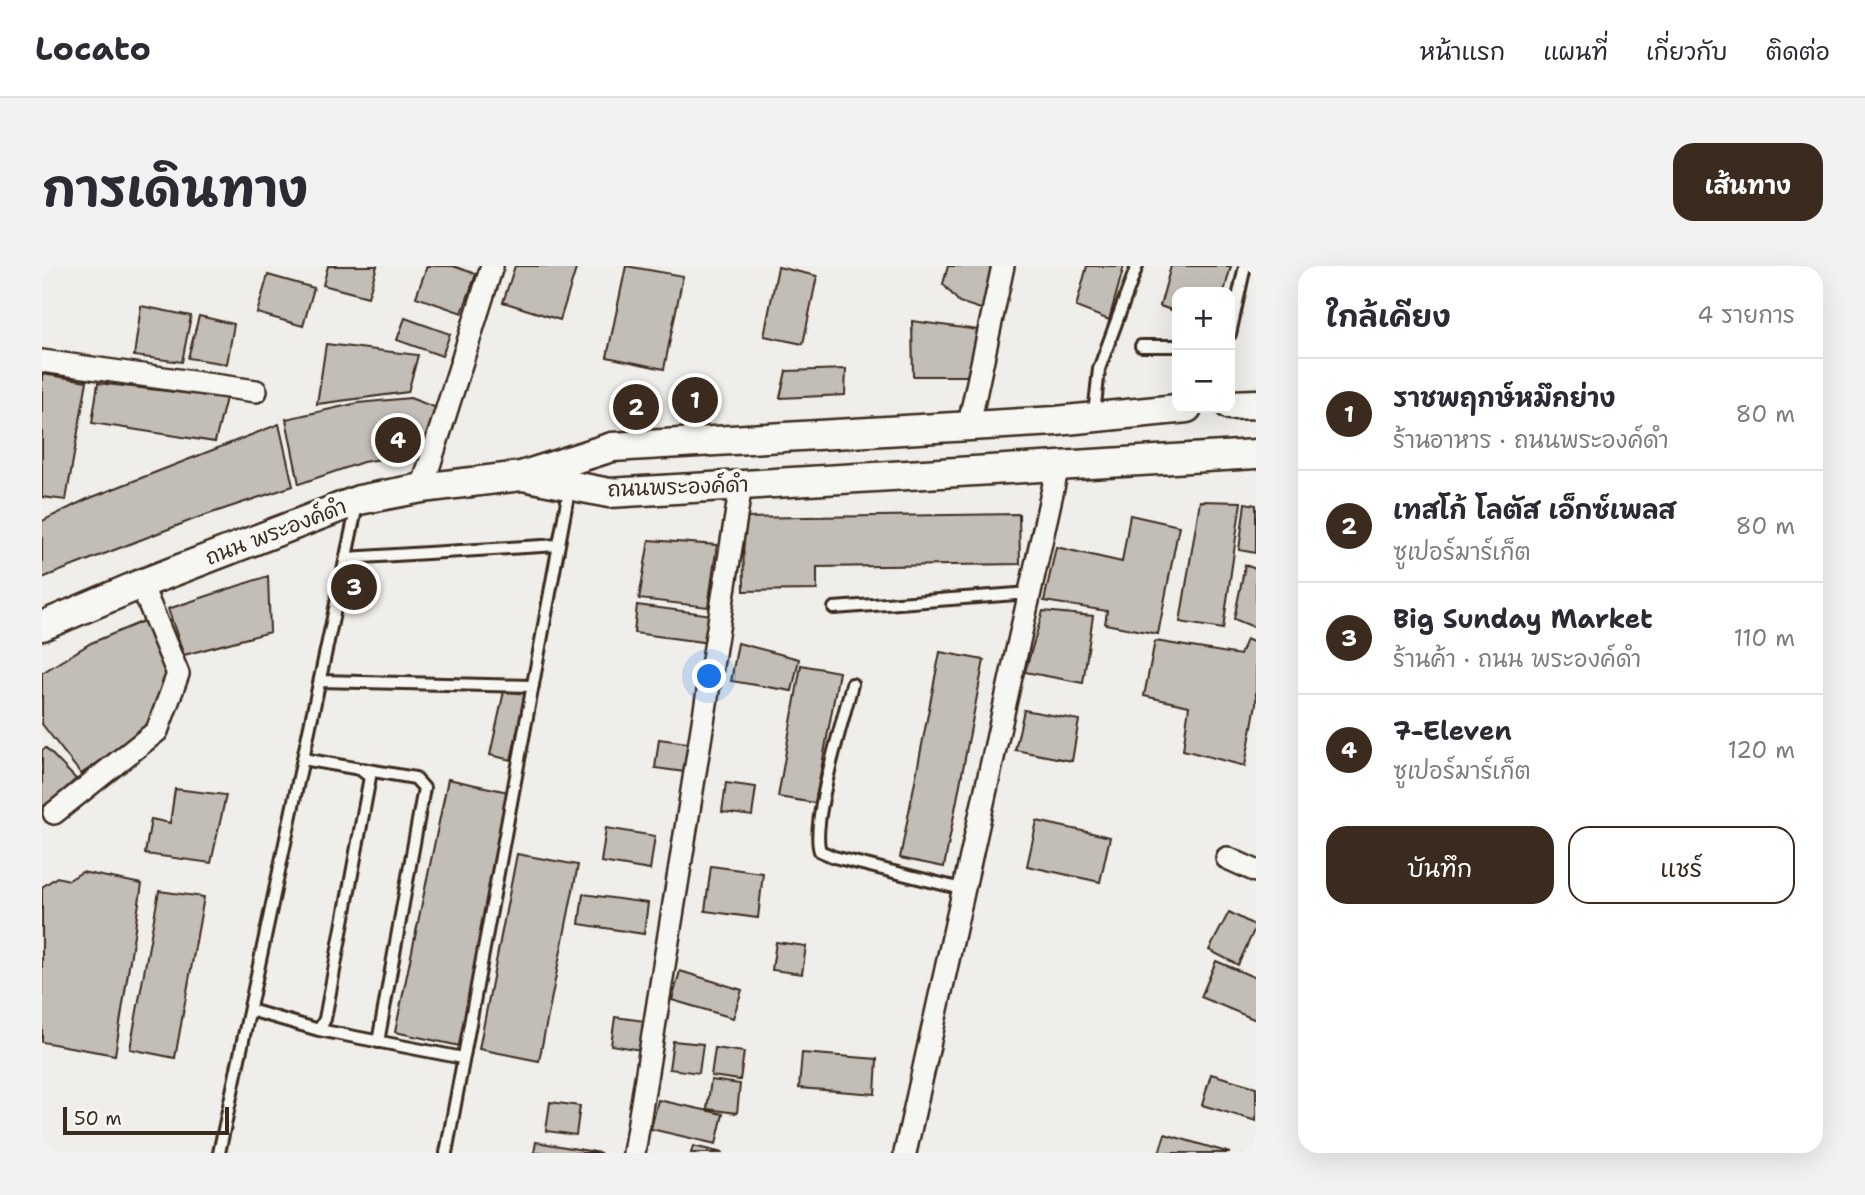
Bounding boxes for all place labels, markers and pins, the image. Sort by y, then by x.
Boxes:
pin: 1 [672,374,718,426]
pin: 2 [613,381,659,433]
pin: 4 [375,414,421,466]
pin: 3 [331,561,377,613]

